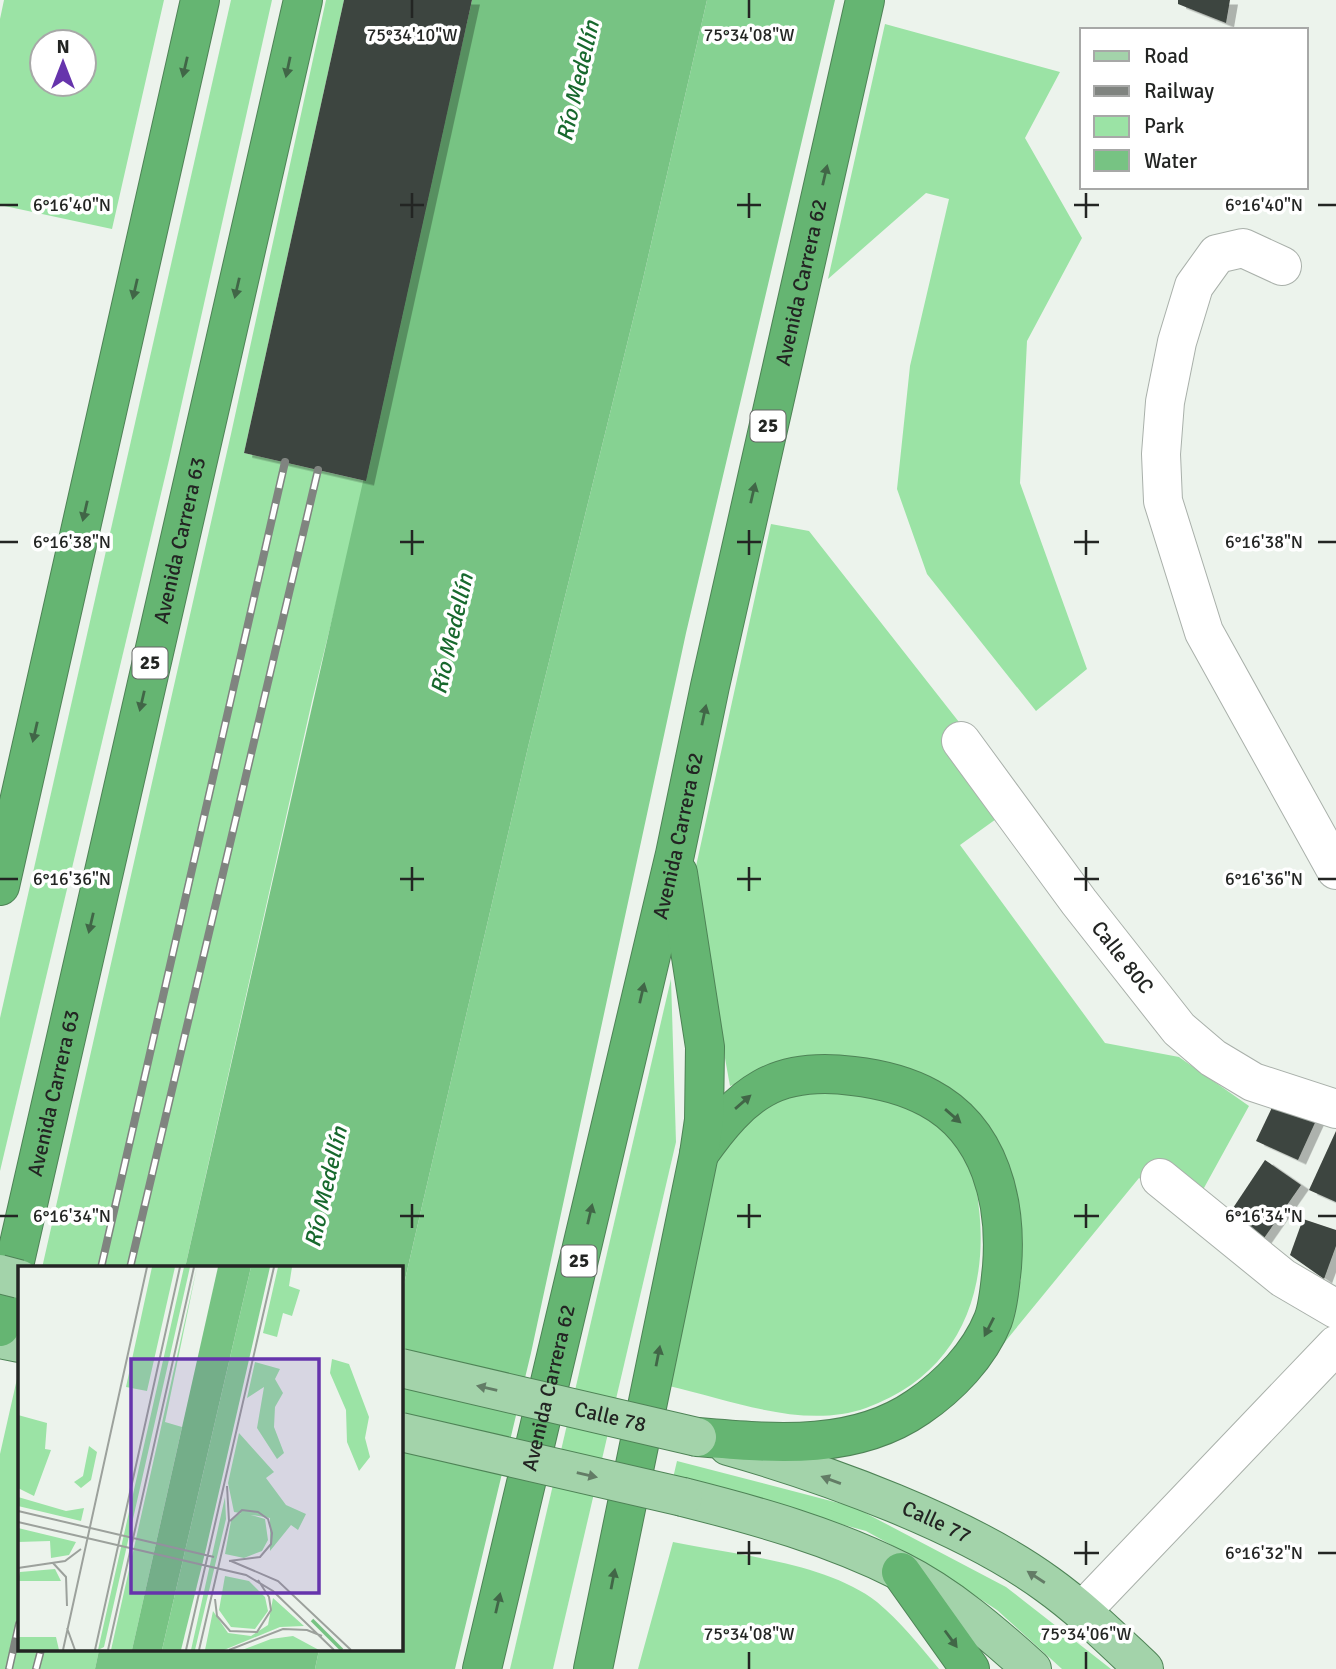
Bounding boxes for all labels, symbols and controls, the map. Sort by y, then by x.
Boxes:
water label: Río Medellín [550,17,606,144]
text: 75°34'10"W [367,24,457,46]
text: 75°34'08"W [704,24,794,46]
north arrow [28,28,98,98]
legend [1080,28,1308,189]
text: N [56,35,70,59]
text: Road [1144,43,1189,69]
one-way arrow [179,56,190,78]
one-way arrow [282,56,293,78]
text: Railway [1144,78,1214,104]
text: Park [1144,113,1185,139]
text: Water [1144,148,1197,174]
one-way arrow [820,164,831,186]
text: 6°16'40"N [33,194,111,216]
text: 6°16'40"N [1225,194,1303,216]
street label: Avenida Carrera 62 [770,196,833,368]
one-way arrow [129,278,140,300]
one-way arrow [232,278,243,300]
road number: 25 [750,410,786,442]
street label: Avenida Carrera 63 [148,454,211,626]
one-way arrow [748,482,759,504]
one-way arrow [79,500,90,522]
text: 6°16'38"N [33,531,111,553]
text: 6°16'38"N [1225,531,1303,553]
water label: Río Medellín [424,570,480,697]
road number: 25 [132,648,168,678]
one-way arrow [136,690,147,712]
one-way arrow [698,704,709,726]
one-way arrow [29,721,40,743]
street label: Avenida Carrera 62 [647,750,709,922]
text: 6°16'36"N [33,868,111,890]
text: 6°16'36"N [1225,868,1303,890]
one-way arrow [86,912,97,934]
street label: Calle 80C [1086,916,1159,999]
one-way arrow [637,982,648,1004]
street label: Avenida Carrera 63 [22,1007,85,1179]
one-way arrow [734,1094,752,1110]
one-way arrow [944,1108,962,1124]
water label: Río Medellín [298,1123,354,1250]
one-way arrow [585,1203,596,1225]
text: 6°16'34"N [33,1205,111,1227]
text: 6°16'34"N [1225,1205,1303,1227]
road number: 25 [562,1246,596,1276]
inset map [18,1266,402,1652]
street label: Avenida Carrera 62 [516,1302,581,1474]
one-way arrow [983,1317,994,1337]
one-way arrow [653,1345,664,1367]
one-way arrow [476,1382,498,1393]
street label: Calle 78 [572,1396,649,1438]
one-way arrow [576,1470,598,1481]
one-way arrow [820,1474,841,1485]
street label: Calle 77 [898,1495,975,1549]
text: 6°16'32"N [1225,1542,1303,1564]
one-way arrow [608,1568,619,1590]
one-way arrow [1027,1570,1046,1583]
one-way arrow [493,1592,504,1614]
text: 75°34'08"W [704,1623,794,1645]
text: 75°34'06"W [1041,1623,1131,1645]
one-way arrow [944,1630,958,1649]

